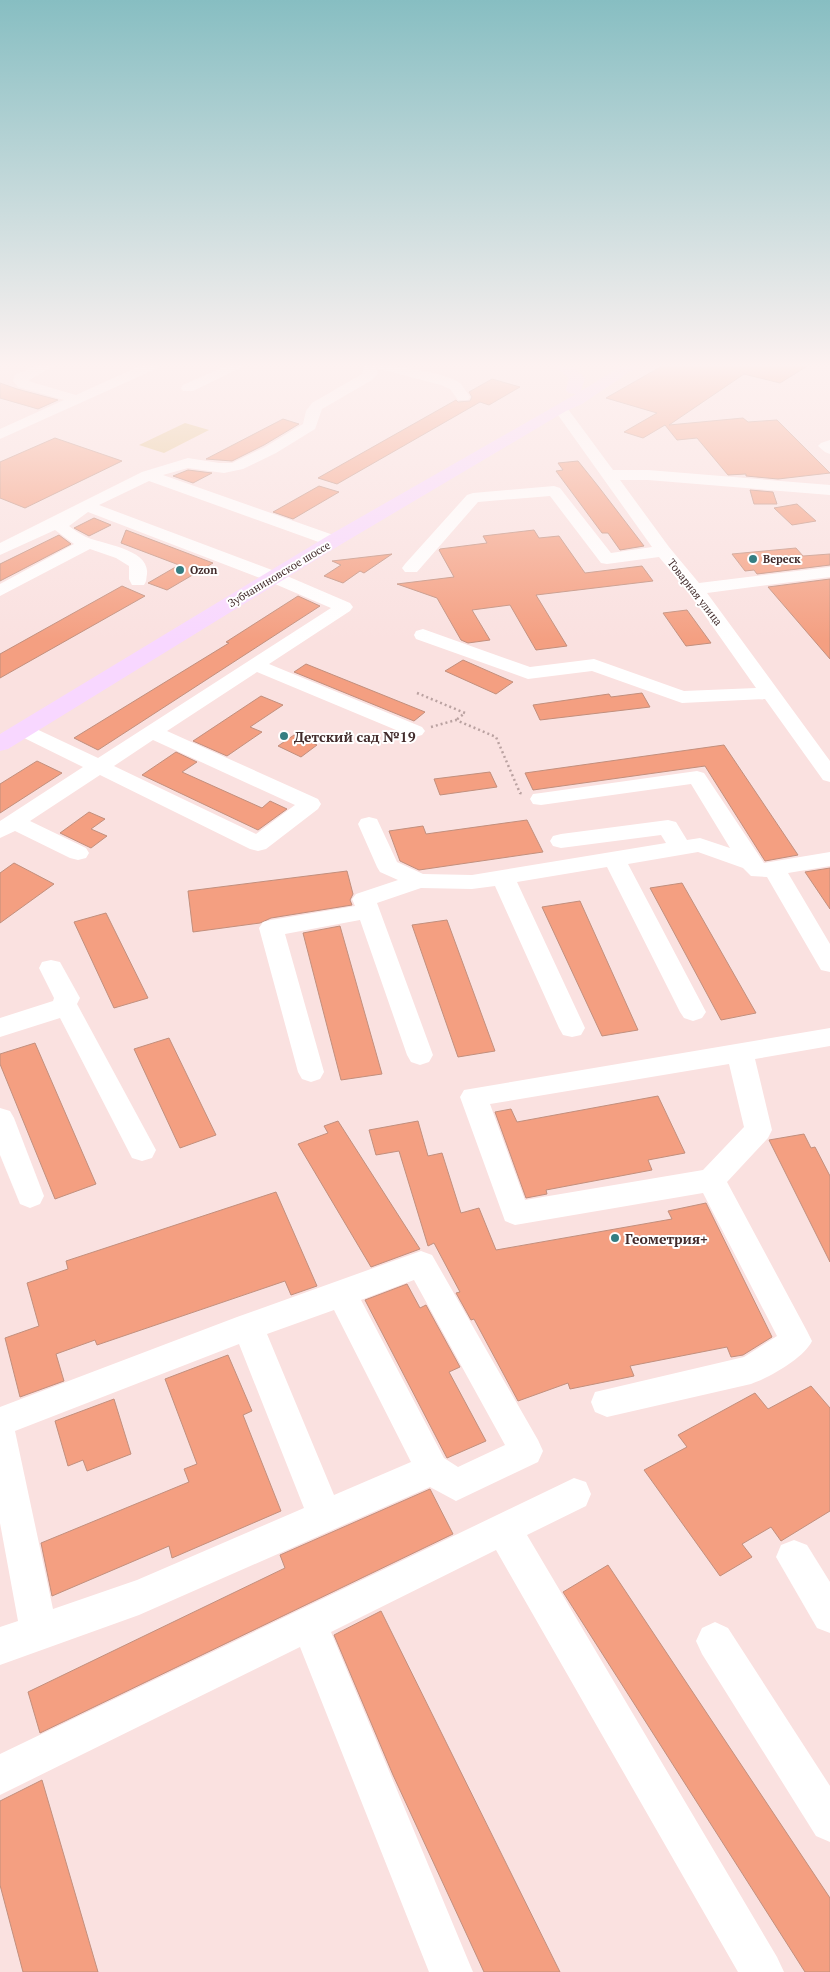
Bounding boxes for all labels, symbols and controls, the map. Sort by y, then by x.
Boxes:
street label: Зубчаниновское шоссе [225,538,333,610]
place label: Вереск [763,552,801,566]
marker: Вереск [747,553,759,565]
street label: Товарная улица [665,556,726,629]
place label: Ozon [190,563,217,577]
marker: Ozon [174,564,186,576]
place label: Детский сад №19 [294,727,416,746]
marker: Детский сад №19 [278,730,290,742]
place label: Геометрия+ [625,1229,708,1248]
marker: Геометрия+ [609,1232,621,1244]

